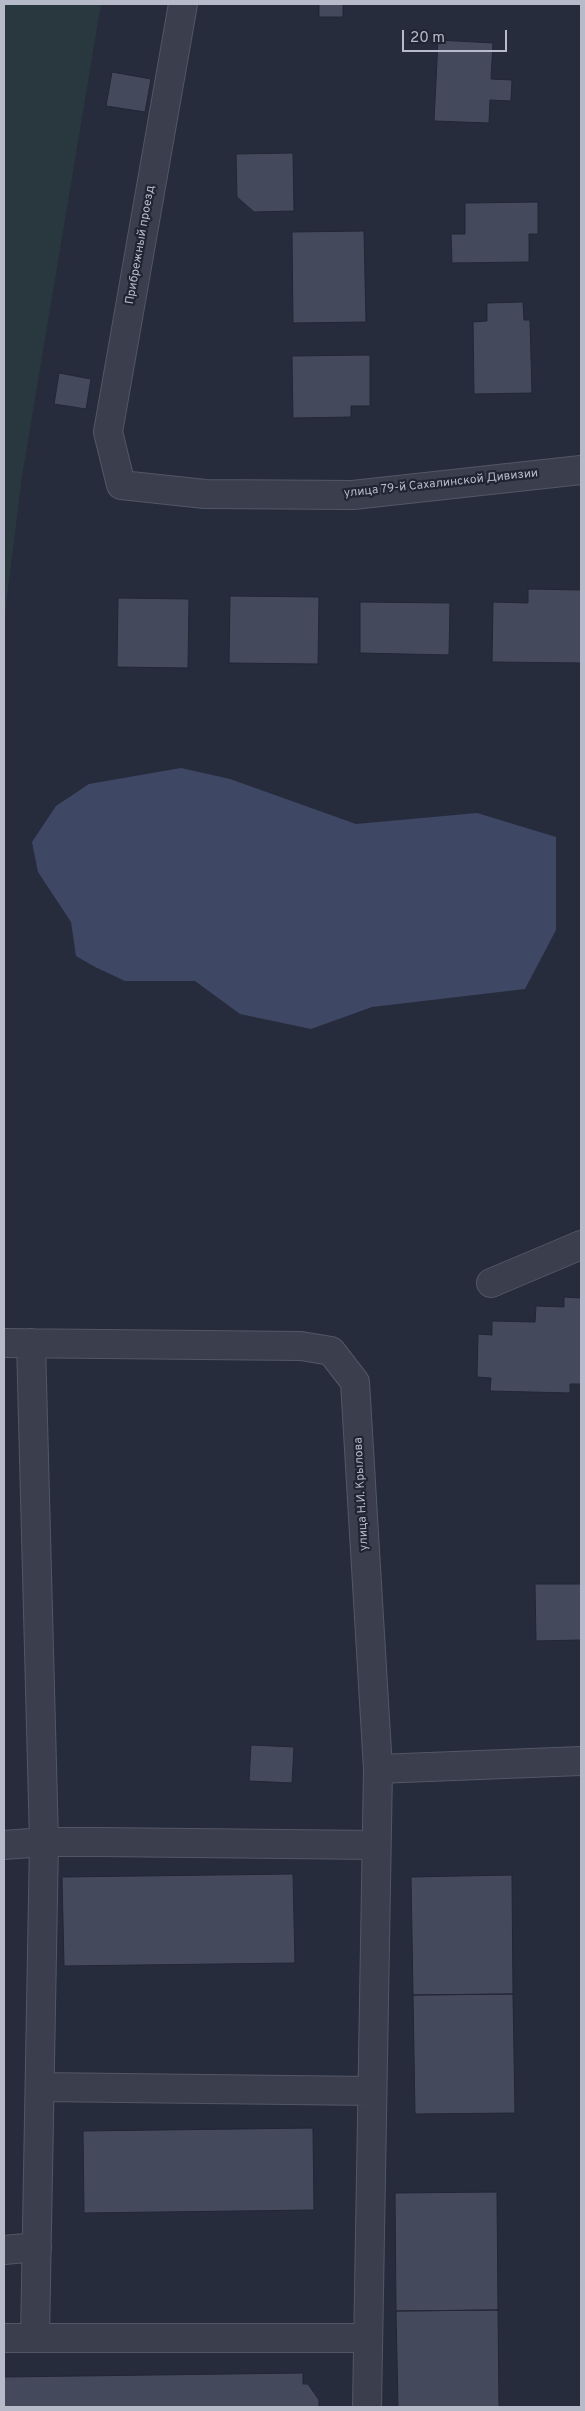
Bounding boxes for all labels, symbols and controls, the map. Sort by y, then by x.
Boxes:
scale bar [405,20,510,52]
text: 20 m [410,29,445,48]
street label: Прибрежный проезд [123,184,159,306]
street label: улица 79-й Сахалинской Дивизии [343,467,539,501]
street label: улица Н.И. Крылова [352,1437,372,1551]

